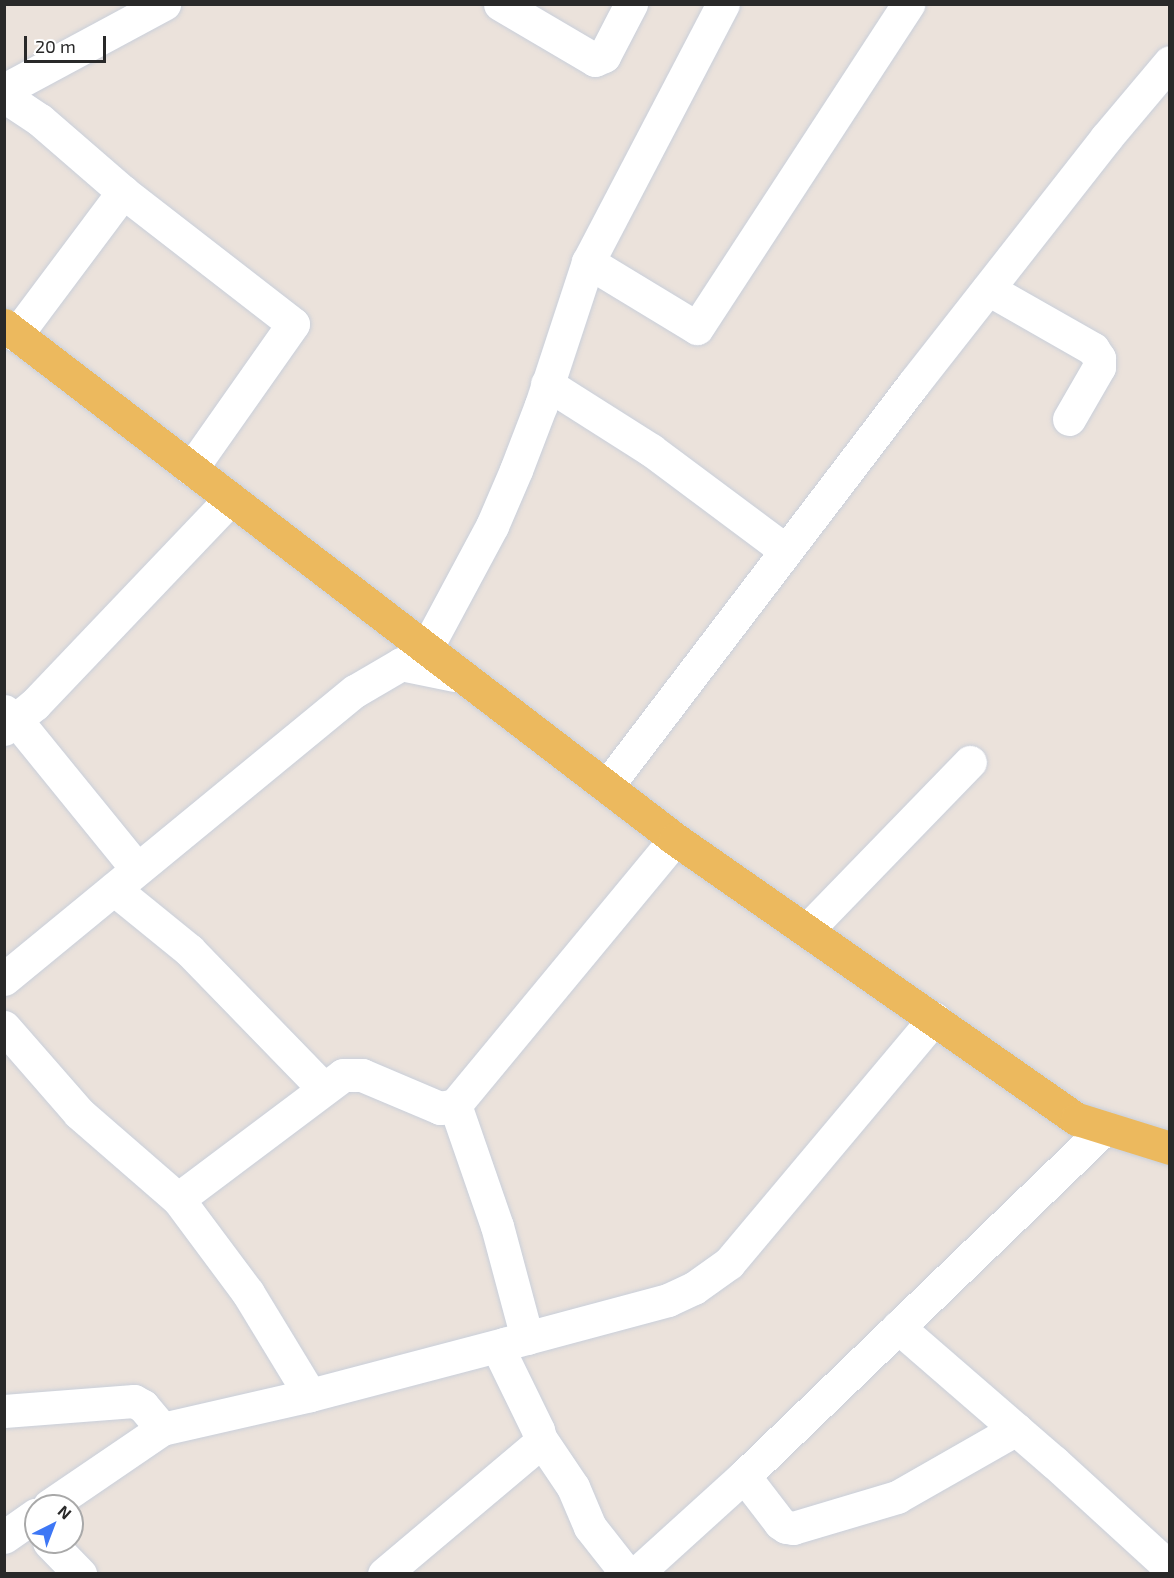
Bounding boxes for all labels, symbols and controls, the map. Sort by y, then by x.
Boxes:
scale bar [27,24,110,62]
text: 20 m [35,35,76,57]
north arrow [24,1494,84,1554]
text: N [54,1501,76,1523]

